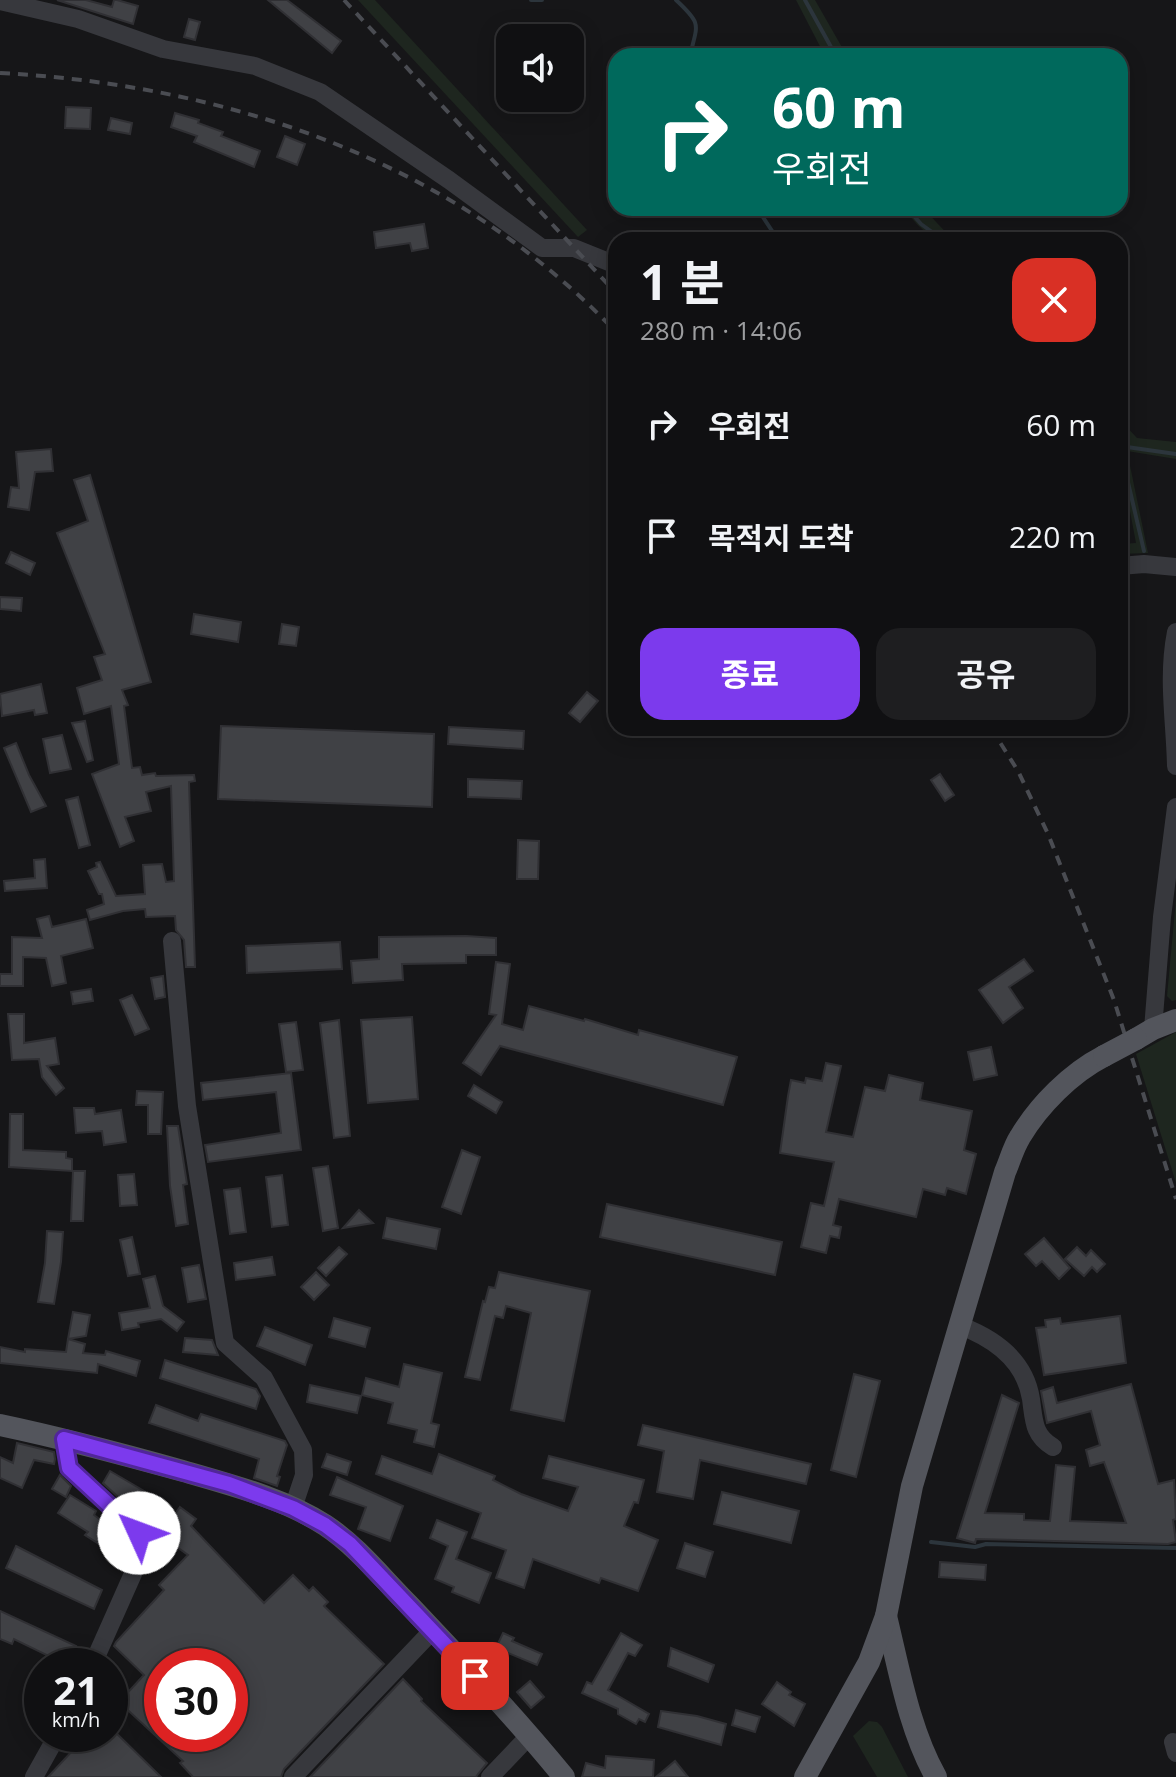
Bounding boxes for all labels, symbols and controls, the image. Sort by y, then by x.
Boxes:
map controls [496,24,584,112]
button: sound [496,24,584,112]
text: 60 m [772,68,906,144]
icon: right [640,80,744,184]
text: 우회전 [772,144,871,193]
text: 1 분 [640,249,724,314]
button: close [1012,258,1096,342]
text: 280 m · 14:06 [640,312,802,348]
icon: right [640,402,684,446]
text: 60 m [1026,404,1096,445]
text: 우회전 [708,405,791,446]
icon: arrive [640,514,684,558]
text: 220 m [1009,516,1096,557]
text: 목적지 도착 [708,517,854,558]
button: 종료 [640,628,860,720]
button: 공유 [876,628,1096,720]
position arrow [97,1491,181,1575]
pin [441,1642,509,1710]
speed limit sign: 30 [144,1648,248,1752]
icon: arrive [453,1654,497,1698]
text: 21 [53,1662,99,1717]
text: km/h [52,1706,100,1733]

